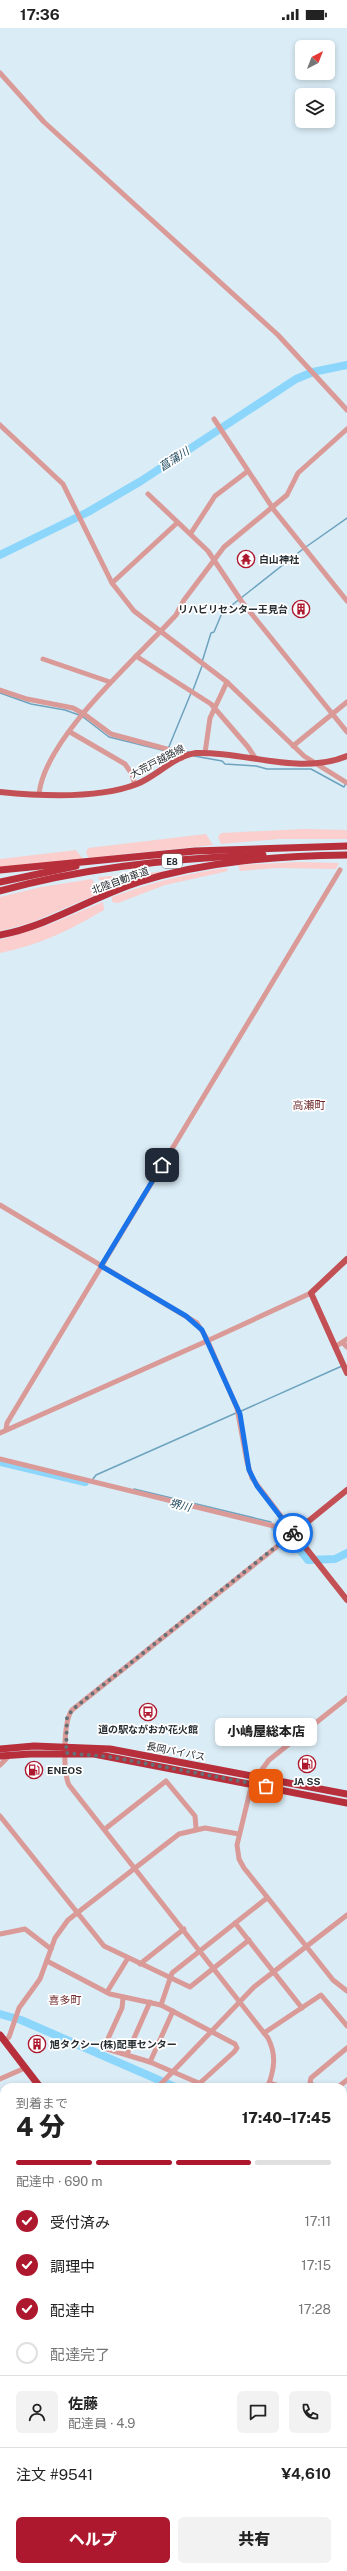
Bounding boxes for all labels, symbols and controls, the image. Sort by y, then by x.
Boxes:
text: 17:36 [20,6,60,23]
north arrow [295,40,335,80]
map controls [295,40,335,128]
button: layers [295,88,335,128]
water label: 菖蒲川 [157,444,192,473]
temple icon: 白山神社 [236,549,256,569]
place label: 白山神社 [259,553,300,565]
building icon: リハビリセンター王見台 [291,599,311,619]
place label: リハビリセンター王見台 [178,603,288,615]
street label: 大荒戸越路線 [128,742,186,780]
road number: E8 [162,854,182,868]
street label: 北陸自動車道 [90,864,150,896]
district label: 高瀬町 [293,1099,326,1111]
pin [145,1148,179,1182]
icon: home [151,1154,173,1176]
water label: 堺川 [168,1497,193,1514]
courier [273,1513,313,1553]
icon: bike [282,1522,304,1544]
bus stop icon: 道の駅ながおか花火館 [138,1702,158,1722]
callout: 小嶋屋総本店 [215,1718,317,1746]
place label: 道の駅ながおか花火館 [98,1723,198,1735]
text: 小嶋屋総本店 [227,1724,305,1739]
street label: 長岡バイパス [145,1739,207,1763]
fuel station icon: JA SS [297,1754,317,1774]
fuel station icon: ENEOS [24,1760,44,1780]
place label: ENEOS [47,1764,82,1776]
pin [249,1769,283,1803]
icon: bag [255,1775,277,1797]
place label: JA SS [293,1775,321,1787]
district label: 喜多町 [49,1994,82,2006]
building icon: 旭タクシー(株)配車センター [27,2034,47,2054]
place label: 旭タクシー(株)配車センター [49,2038,177,2050]
text: 到着まで [16,2096,68,2111]
text: 17:40–17:45 [242,2109,331,2126]
text: 4 分 [16,2111,65,2142]
text: 配達中 · 690 m [16,2174,103,2189]
icon: check [16,2210,38,2232]
text: 受付済み [50,2214,110,2231]
text: 17:11 [304,2214,331,2229]
icon: check [16,2254,38,2276]
text: 調理中 [50,2258,95,2275]
text: 17:15 [301,2258,331,2273]
icon: check [16,2298,38,2320]
text: 配達中 [50,2302,95,2319]
text: 17:28 [299,2302,331,2317]
text: 配達完了 [50,2346,110,2363]
button: person [16,2391,58,2433]
button: chat [237,2391,279,2433]
button: phone [289,2391,331,2433]
text: 佐藤 [68,2395,98,2412]
text: 配達員 · 4.9 [68,2416,135,2431]
text: ¥4,610 [281,2465,331,2482]
text: 注文 #9541 [16,2466,93,2483]
button: ヘルプ [16,2517,170,2563]
button: 共有 [178,2517,331,2563]

